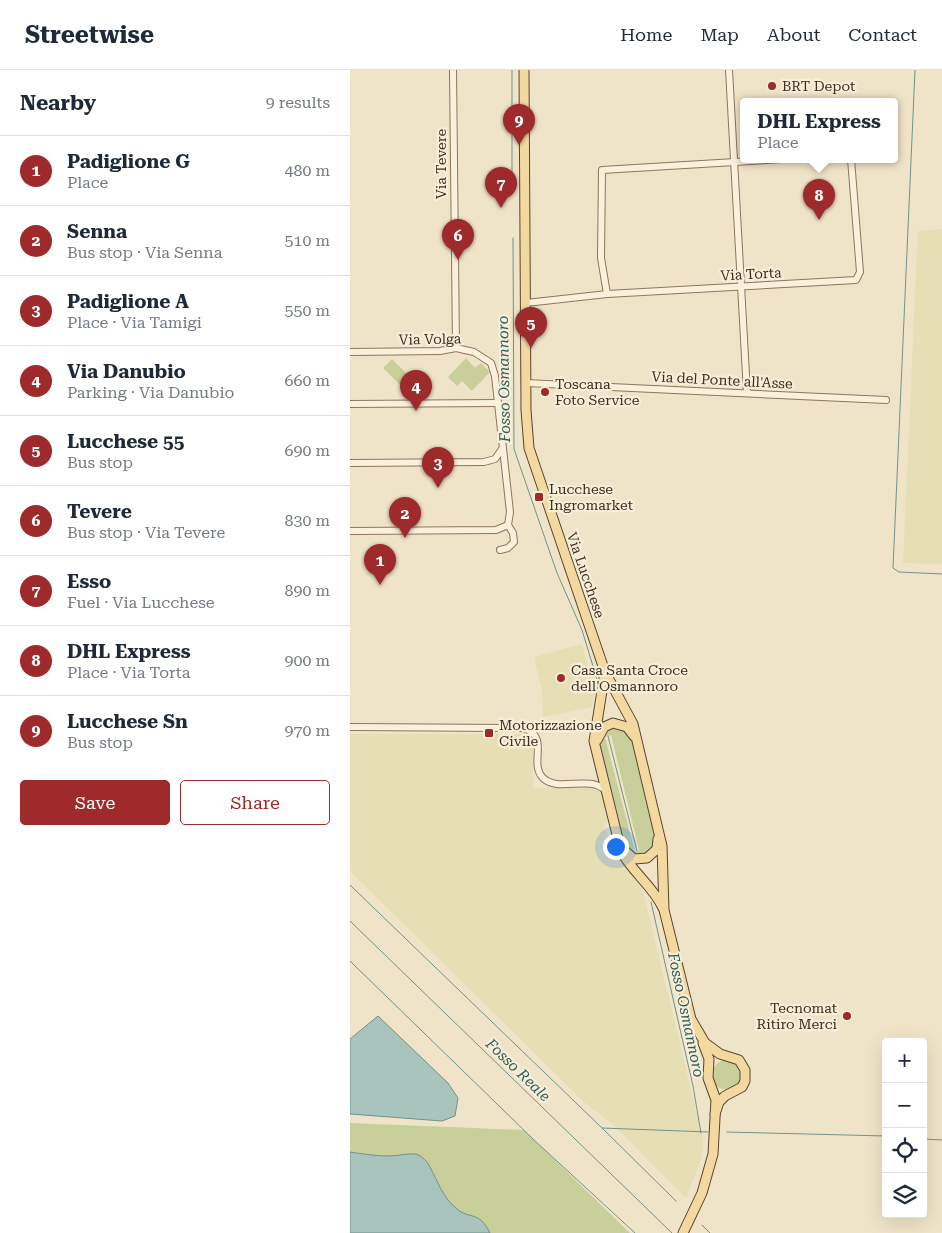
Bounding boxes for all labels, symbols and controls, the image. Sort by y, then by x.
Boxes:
text: Streetwise [25,21,154,49]
text: Home [620,24,672,45]
text: Map [700,24,739,45]
text: About [767,24,820,45]
text: Contact [848,24,917,45]
place label: BRT Depot [782,78,855,94]
marker: BRT Depot [766,80,778,92]
text: Nearby [20,91,96,115]
text: 9 results [266,93,330,112]
popup [740,98,898,163]
pin: 9 [503,104,535,145]
text: DHL Express [757,110,881,133]
street label: Via Tevere [433,129,449,199]
text: Place [757,133,799,152]
text: Padiglione G [67,150,190,173]
text: 1 [32,161,40,180]
text: 480 m [284,161,330,180]
pin: 7 [485,167,517,208]
text: Place [67,173,108,192]
pin: 8 [803,179,835,220]
pin: 6 [442,219,474,260]
text: Senna [67,220,127,243]
text: 2 [32,231,40,250]
text: 510 m [284,231,330,250]
text: Bus stop · Via Senna [67,243,222,262]
street label: Via Torta [720,264,782,284]
text: Padiglione A [67,290,189,313]
text: 3 [32,301,40,320]
text: 550 m [284,301,330,320]
pin: 5 [515,307,547,348]
text: Place · Via Tamigi [67,313,202,332]
water label: Fosso Osmannoro [494,315,514,444]
street label: Via Volga [399,330,462,348]
text: Via Danubio [67,360,186,383]
street label: Via del Ponte all'Asse [651,368,793,392]
pin: 4 [400,370,432,411]
text: 4 [32,371,40,390]
text: 660 m [284,371,330,390]
place label: Toscana Foto Service [555,376,640,408]
text: Parking · Via Danubio [67,383,234,402]
marker: Toscana Foto Service [539,386,551,398]
text: Lucchese 55 [67,430,184,453]
text: 5 [32,441,40,460]
text: 690 m [284,441,330,460]
pin: 3 [422,447,454,488]
text: Bus stop [67,453,133,472]
place label: Lucchese Ingromarket [549,481,633,513]
marker: Lucchese Ingromarket [533,491,545,503]
pin: 2 [389,497,421,538]
text: Tevere [67,500,132,523]
text: 6 [32,511,40,530]
text: 830 m [284,511,330,530]
text: Bus stop · Via Tevere [67,523,225,542]
street label: Via Lucchese [564,530,608,620]
pin: 1 [364,544,396,585]
text: Esso [67,570,111,593]
text: 7 [32,581,40,600]
text: 890 m [284,581,330,600]
text: Fuel · Via Lucchese [67,593,215,612]
text: DHL Express [67,640,191,663]
text: 8 [32,651,40,670]
text: 900 m [284,651,330,670]
place label: Casa Santa Croce dell'Osmannoro [571,662,688,694]
text: Place · Via Torta [67,663,190,682]
marker: Casa Santa Croce dell'Osmannoro [555,672,567,684]
text: Lucchese Sn [67,710,188,733]
place label: Motorizzazione Civile [499,717,602,749]
text: 9 [32,721,40,740]
text: 970 m [284,721,330,740]
marker: Motorizzazione Civile [483,727,495,739]
text: Bus stop [67,733,133,752]
button: Save [20,780,170,825]
button: Share [180,780,330,825]
your location [603,834,629,860]
water label: Fosso Osmannoro [664,950,708,1079]
place label: Tecnomat Ritiro Merci [757,1000,838,1032]
marker: Tecnomat Ritiro Merci [841,1010,853,1022]
water label: Fosso Reale [481,1034,554,1105]
map controls [882,1038,927,1218]
button: + [882,1038,927,1083]
button: − [882,1083,927,1128]
button: locate [882,1128,927,1173]
button: layers [882,1173,927,1218]

